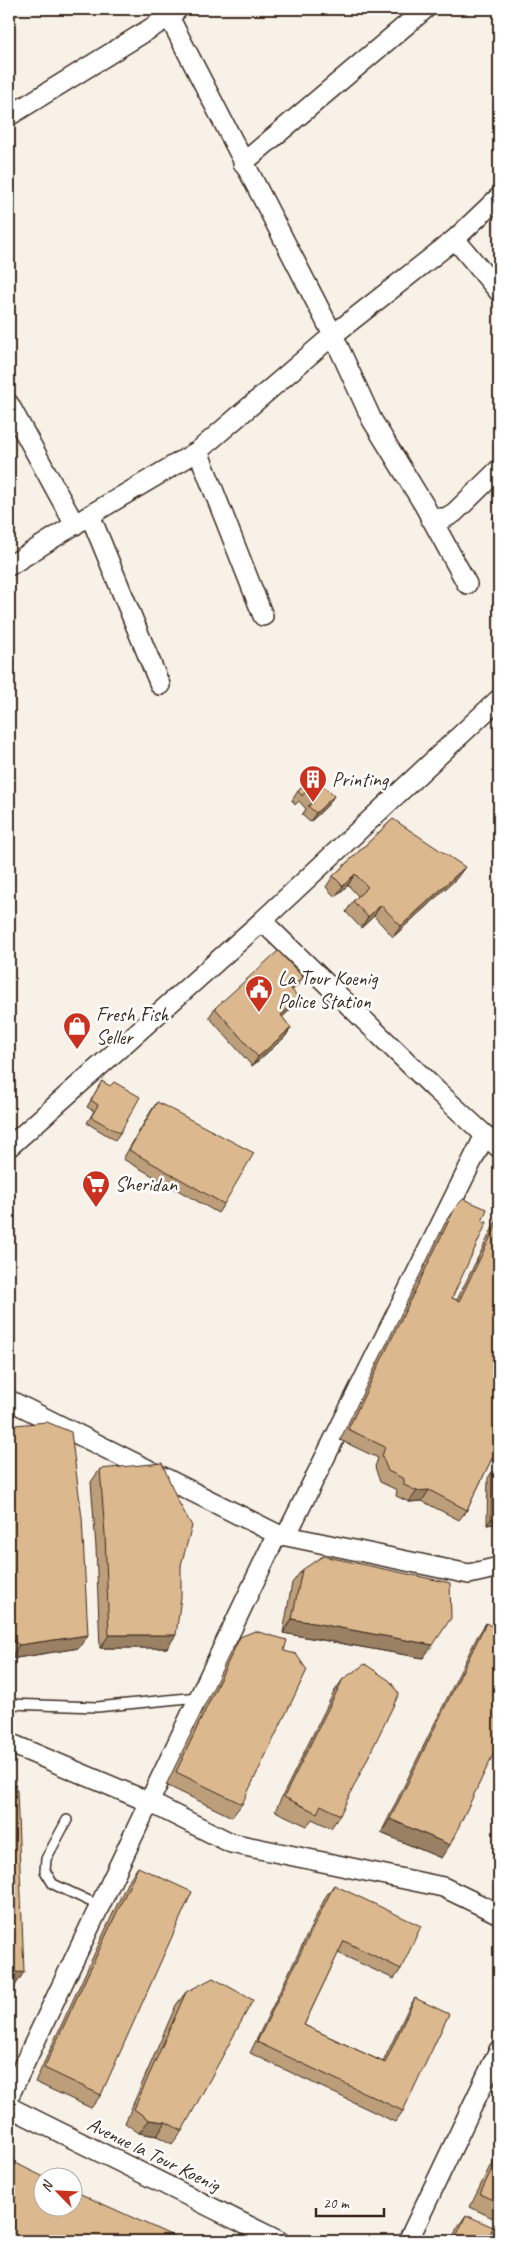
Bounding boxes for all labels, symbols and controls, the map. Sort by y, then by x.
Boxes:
building icon: Printing [298,764,328,803]
place label: Printing [332,767,390,792]
place label: La Tour Koenig Police Station [278,966,379,1014]
public building icon: La Tour Koenig Police Station [244,974,274,1013]
place label: Fresh Fish Seller [96,1002,169,1050]
shop icon: Fresh Fish Seller [62,1011,92,1050]
supermarket icon: Sheridan [81,1169,111,1208]
place label: Sheridan [115,1172,178,1197]
street label: Avenue la Tour Koenig [83,2112,226,2198]
north arrow [32,2168,82,2218]
text: N [37,2177,57,2194]
scale bar [316,2185,383,2217]
text: 20 m [323,2194,350,2213]

